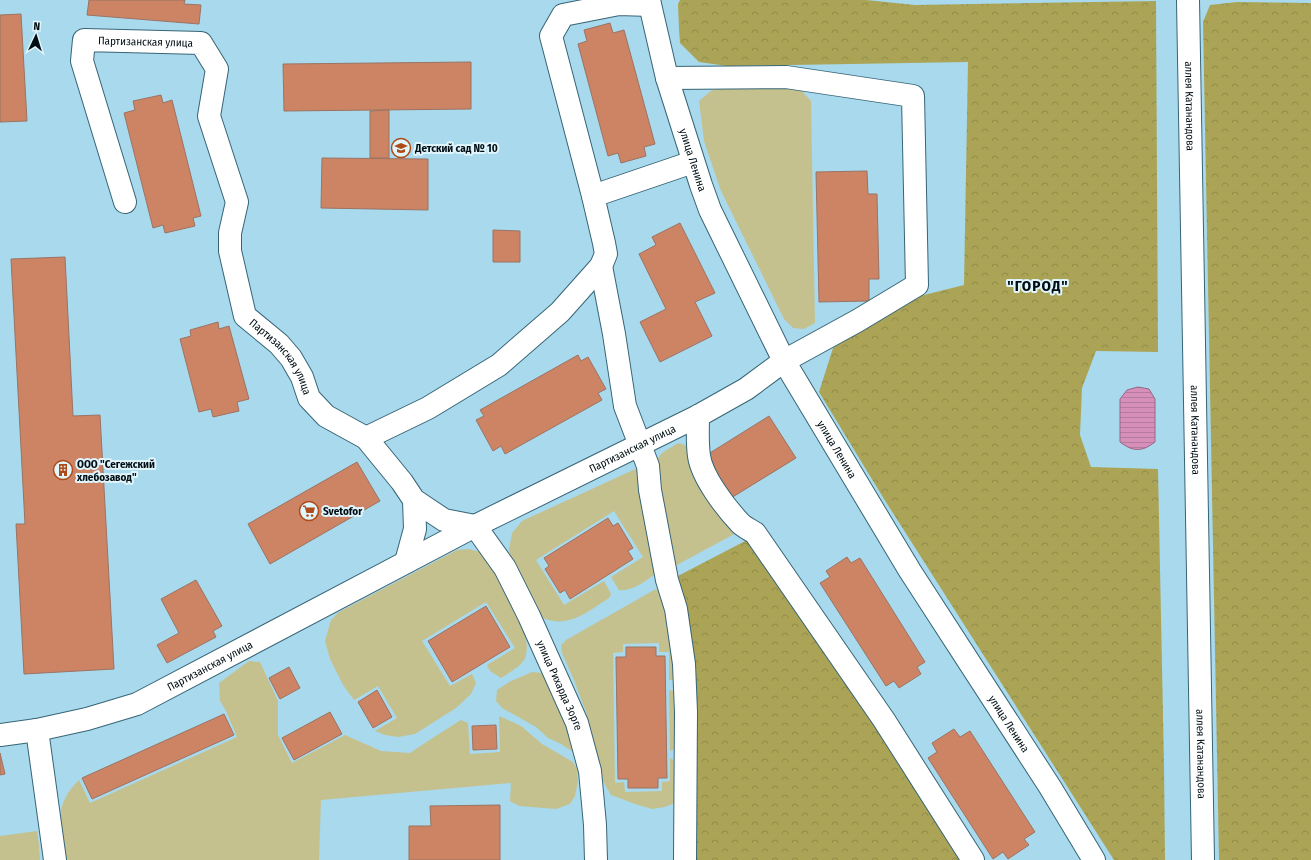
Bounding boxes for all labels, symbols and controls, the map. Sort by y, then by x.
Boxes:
north arrow [16,16,56,56]
text: N [33,20,40,33]
street label: Партизанская улица [98,34,193,50]
street label: аллея Катанандова [1182,61,1197,151]
street label: улица Ленина [676,127,709,193]
school or university icon: Детский сад № 10 [390,137,412,159]
place label: Детский сад № 10 [414,142,498,155]
district label: "ГОРОД" [1007,277,1069,295]
street label: Партизанская улица [247,316,313,397]
street label: аллея Катанандова [1188,385,1202,475]
street label: улица Ленина [814,418,859,481]
street label: Партизанская улица [587,422,678,476]
place label: ООО "Сегежский хлебозавод" [76,458,155,484]
building icon: ООО "Сегежский хлебозавод" [52,459,74,481]
supermarket icon: Svetofor [298,500,320,522]
place label: Svetofor [323,505,363,518]
street label: Партизанская улица [165,638,255,694]
street label: улица Рихарда Зорге [534,638,585,732]
street label: улица Ленина [985,693,1032,755]
street label: аллея Катанандова [1193,709,1208,799]

